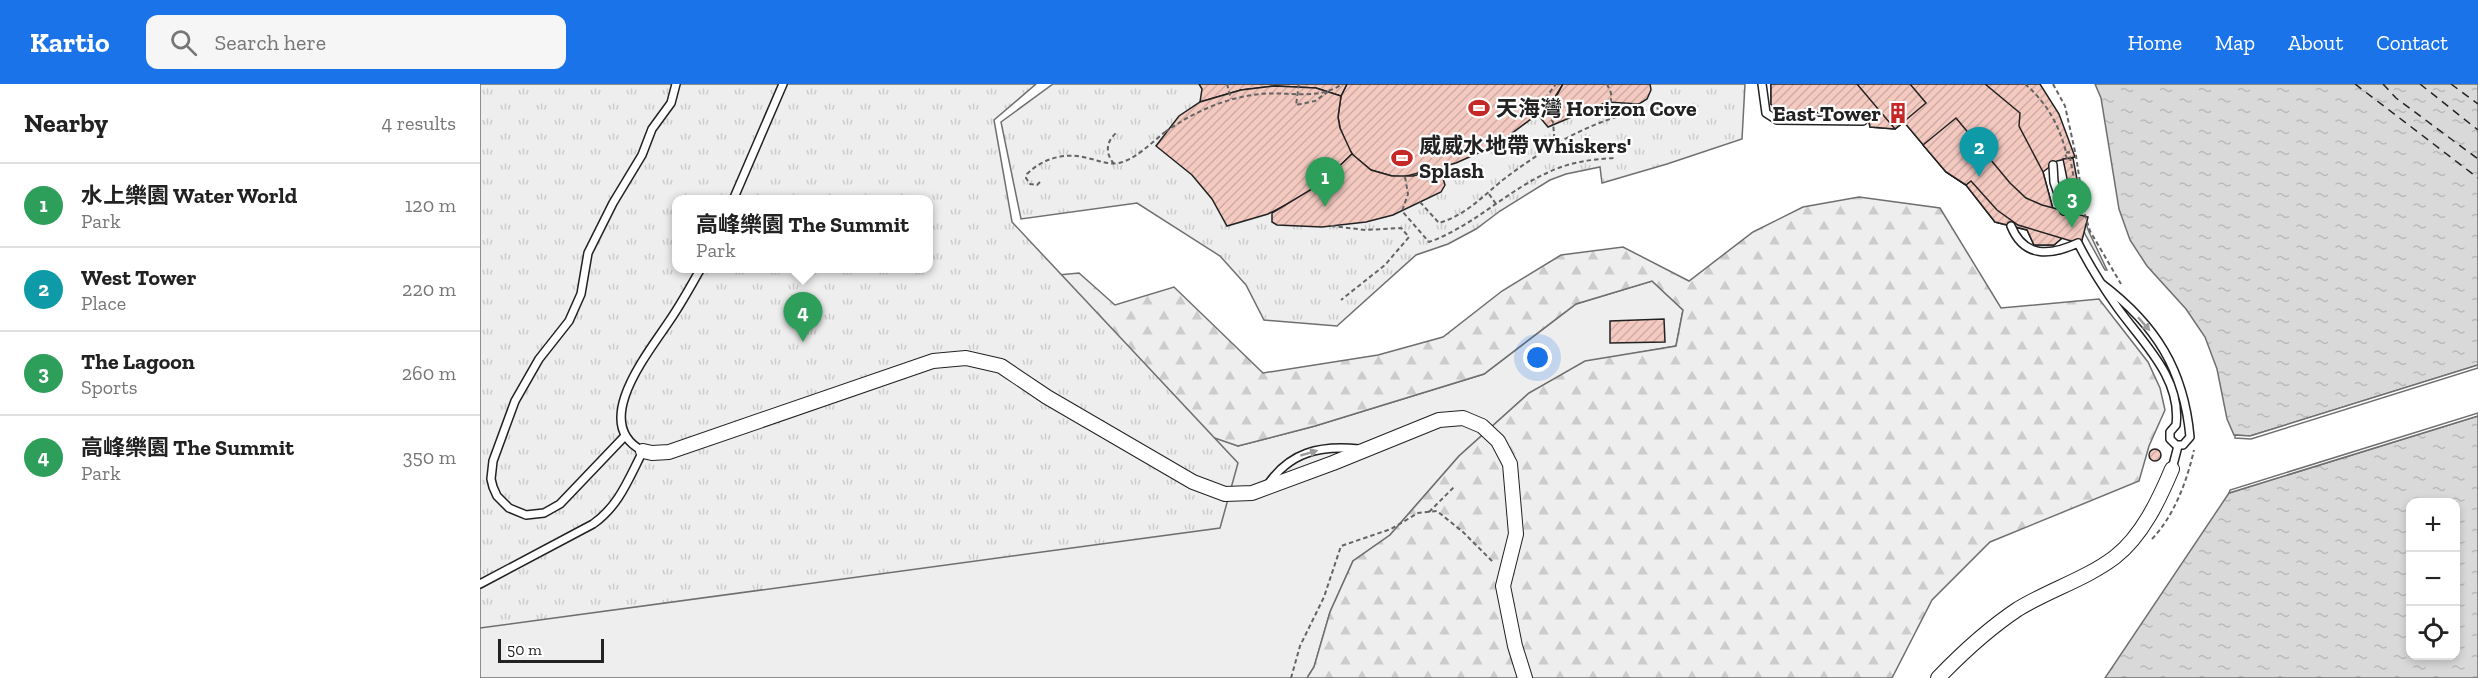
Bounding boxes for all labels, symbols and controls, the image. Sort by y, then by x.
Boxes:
search box [146,15,566,69]
text: Kartio [30,26,110,59]
icon: search [167,26,200,59]
text: Search here [215,29,326,56]
text: Home [2128,30,2182,55]
text: Map [2215,30,2255,55]
text: About [2288,30,2343,55]
text: Contact [2376,30,2448,55]
place label: 天海灣 Horizon Cove [1496,95,1697,122]
sports icon: 天海灣 Horizon Cove [1467,96,1491,120]
place label: East Tower [1772,100,1881,127]
building icon: East Tower [1886,101,1910,125]
text: Nearby [24,107,108,139]
text: 4 results [381,111,456,135]
pin: 2 [1960,128,1998,177]
place label: 威威水地帶 Whiskers' Splash [1419,132,1631,184]
sports icon: 威威水地帶 Whiskers' Splash [1390,146,1414,170]
pin: 1 [1306,158,1344,207]
pin: 3 [2052,178,2092,228]
text: 水上樂園 Water World [81,182,297,209]
text: 1 [39,193,48,217]
text: 120 m [405,193,456,217]
popup [672,195,933,273]
text: Park [81,209,121,233]
text: 高峰樂園 The Summit [696,211,909,238]
text: Park [696,238,736,262]
text: West Tower [81,264,196,291]
text: 2 [38,277,49,301]
text: 220 m [402,277,456,301]
text: Place [81,291,126,315]
pin: 4 [784,292,822,342]
one-way arrow [2138,316,2151,332]
your location [1523,343,1552,372]
text: The Lagoon [81,348,195,375]
text: 3 [38,361,49,385]
text: 260 m [402,361,456,385]
text: Sports [81,375,138,399]
text: 高峰樂園 The Summit [81,434,294,461]
text: 4 [38,445,49,469]
text: 350 m [403,445,456,469]
one-way arrow [1300,447,1318,457]
text: Park [81,461,121,485]
map controls [2406,498,2460,660]
button: + [2406,498,2460,552]
button: − [2406,552,2460,606]
button: locate [2406,606,2460,660]
scale bar [498,636,604,664]
text: 50 m [507,640,542,659]

